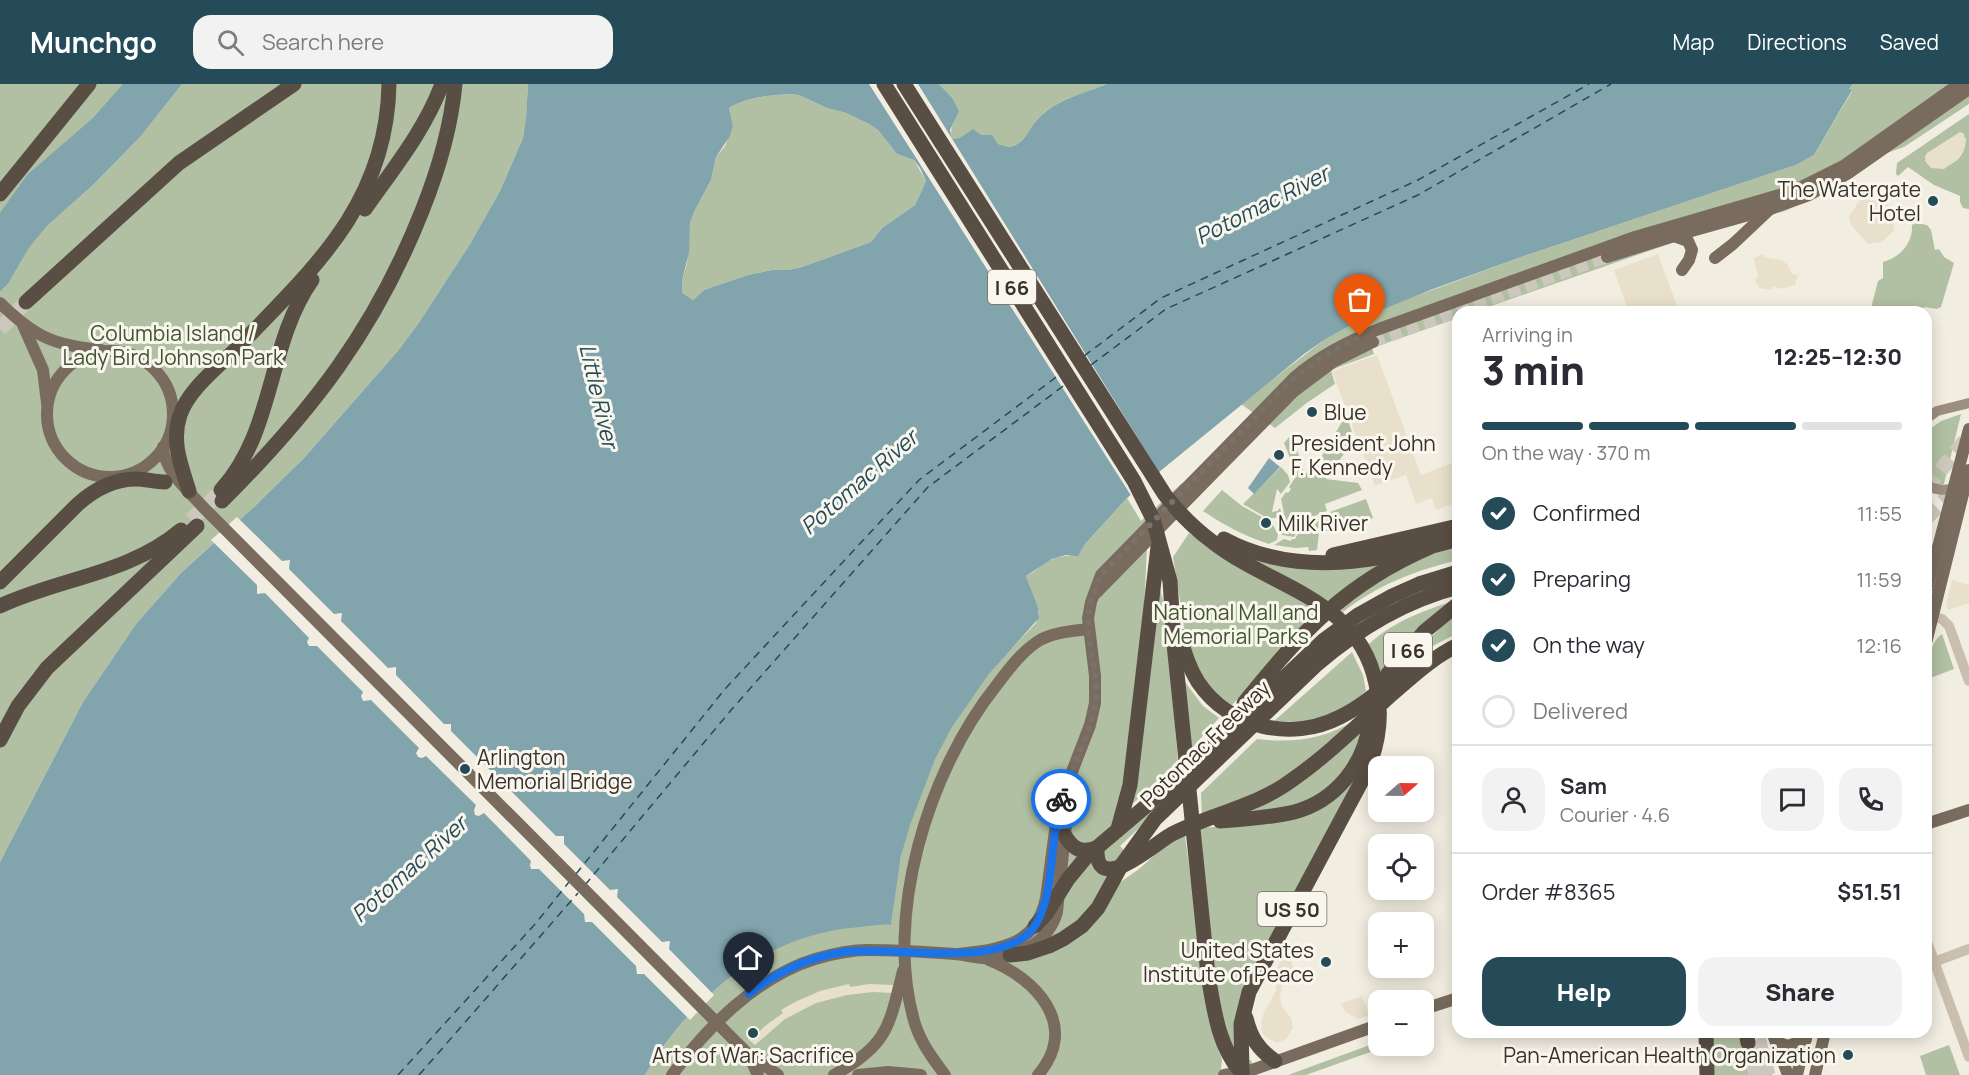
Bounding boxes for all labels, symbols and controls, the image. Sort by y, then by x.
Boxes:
search box [193,15,613,69]
text: Munchgo [30,23,157,61]
icon: search [214,26,247,59]
text: Search here [262,27,384,57]
text: Map [1673,28,1714,56]
text: Directions [1747,28,1847,56]
text: Saved [1880,28,1939,56]
water label: Potomac River [1190,157,1336,251]
place label: The Watergate Hotel [1777,175,1921,227]
marker: The Watergate Hotel [1926,194,1940,208]
road number: I 66 [988,270,1036,304]
pin [1334,274,1385,336]
icon: bag [1343,283,1376,316]
park label: Columbia Island / Lady Bird Johnson Park [63,319,284,371]
text: Arriving in [1482,321,1573,348]
water label: Little River [573,341,626,454]
text: 12:25–12:30 [1774,342,1902,372]
text: 3 min [1482,343,1585,397]
place label: Blue [1324,398,1367,426]
marker: Blue [1305,405,1319,419]
water label: Potomac River [794,421,926,541]
place label: President John F. Kennedy [1291,429,1436,481]
text: On the way · 370 m [1482,439,1651,466]
marker: President John F. Kennedy [1272,448,1286,462]
icon: check [1482,497,1515,530]
text: Confirmed [1533,498,1641,528]
text: 11:55 [1857,500,1902,527]
place label: Milk River [1278,509,1369,537]
marker: Milk River [1259,516,1273,530]
icon: check [1482,563,1515,596]
text: Preparing [1533,564,1631,594]
text: 11:59 [1856,566,1902,593]
park label: National Mall and Memorial Parks [1154,598,1318,650]
icon: check [1482,629,1515,662]
text: On the way [1533,630,1645,660]
text: 12:16 [1857,632,1902,659]
road number: I 66 [1384,633,1432,667]
street label: Potomac Freeway [1134,674,1276,812]
text: Delivered [1533,696,1628,726]
place label: Arlington Memorial Bridge [477,743,633,795]
north arrow [1368,756,1434,822]
map controls [1368,756,1434,1056]
marker: Arlington Memorial Bridge [458,762,472,776]
button: person [1482,768,1545,831]
button: chat [1761,768,1824,831]
button: phone [1839,768,1902,831]
courier [1031,769,1091,829]
text: Sam [1560,771,1607,801]
icon: bike [1045,783,1078,816]
text: Courier · 4.6 [1560,801,1670,828]
water label: Potomac River [345,807,475,929]
button: locate [1368,834,1434,900]
text: Order #8365 [1482,877,1615,907]
text: $51.51 [1837,877,1902,907]
road number: US 50 [1258,892,1326,926]
button: + [1368,912,1434,978]
pin [723,932,774,994]
place label: United States Institute of Peace [1143,936,1314,988]
icon: home [732,941,765,974]
marker: United States Institute of Peace [1319,955,1333,969]
button: Help [1482,957,1686,1026]
button: Share [1698,957,1902,1026]
button: − [1368,990,1434,1056]
marker: Arts of War: Sacrifice [746,1026,760,1040]
place label: Arts of War: Sacrifice [652,1041,854,1069]
place label: Pan-American Health Organization [1503,1041,1836,1069]
marker: Pan-American Health Organization [1841,1048,1855,1062]

